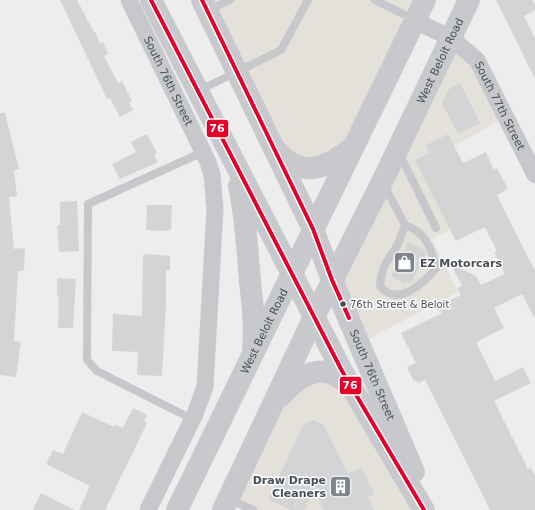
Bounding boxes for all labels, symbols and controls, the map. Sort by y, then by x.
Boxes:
street label: West Beloit Road [414,16,466,106]
street label: South 76th Street [141,34,196,129]
street label: South 77th Street [472,59,528,153]
line badge: 76 [206,119,229,138]
text: 76 [209,122,225,135]
shop icon: EZ Motorcars [392,250,418,276]
place label: EZ Motorcars [420,257,502,270]
street label: West Beloit Road [238,286,291,376]
marker: 76th Street & Beloit [338,299,348,309]
place label: 76th Street & Beloit [350,299,449,310]
street label: South 76th Street [348,326,398,422]
line badge: 76 [339,376,362,395]
building icon: Draw Drape Cleaners [328,473,354,499]
place label: Draw Drape Cleaners [253,474,326,500]

